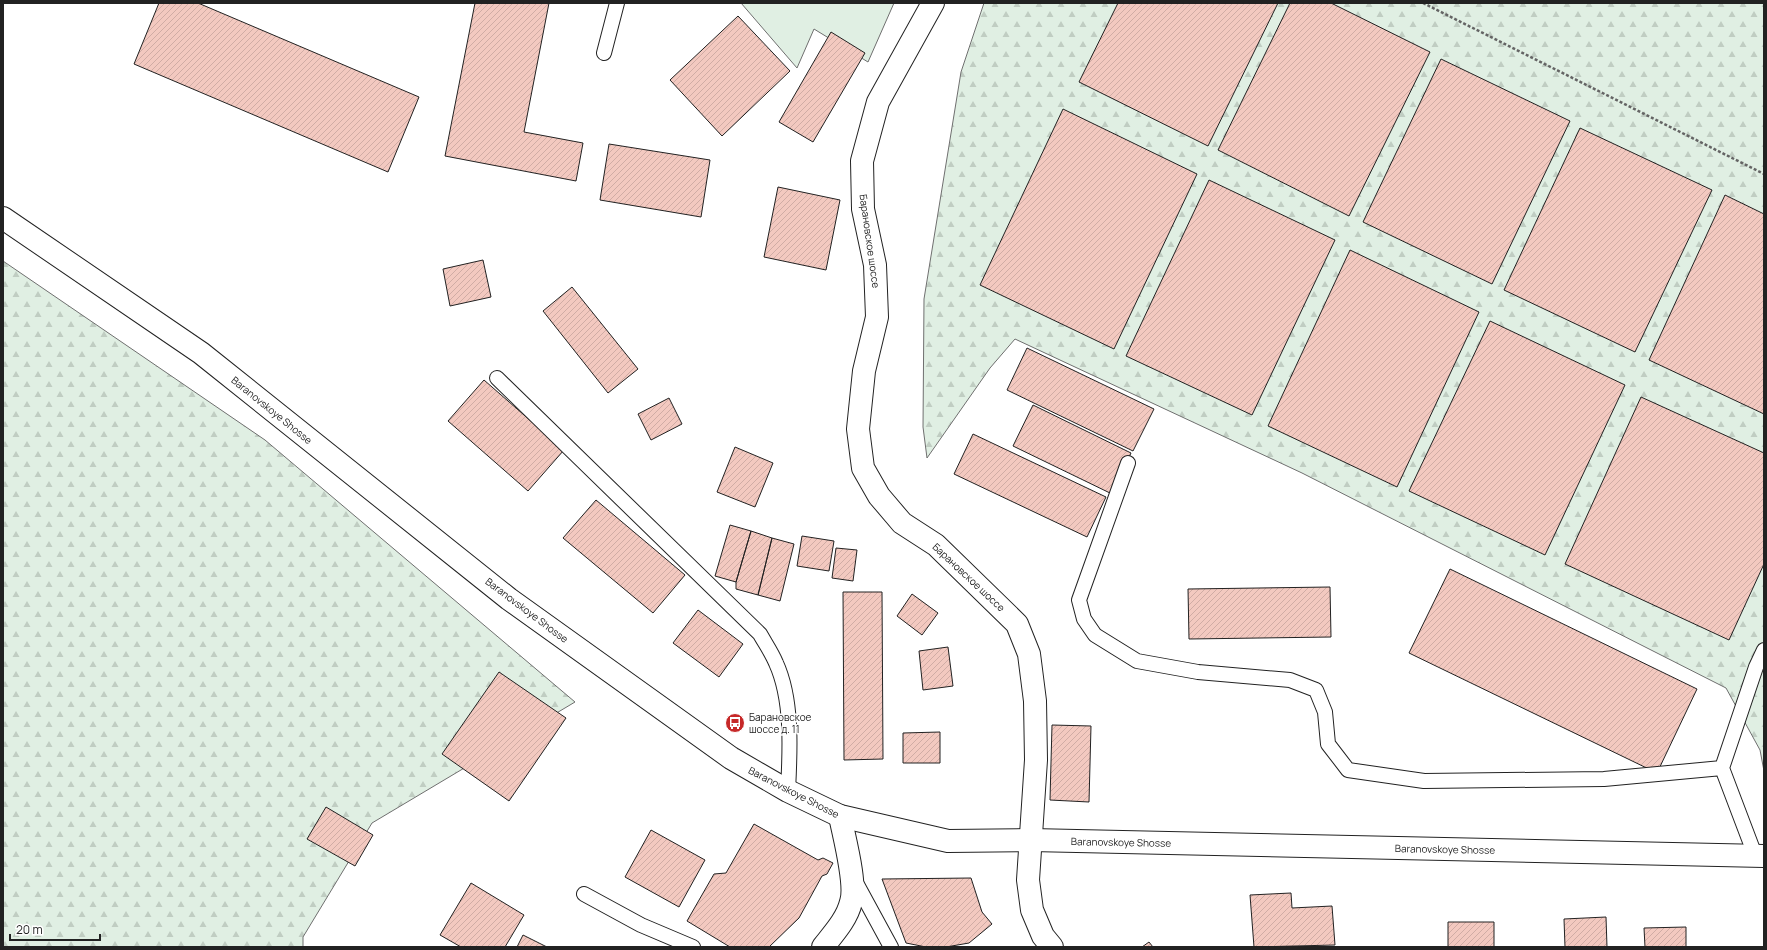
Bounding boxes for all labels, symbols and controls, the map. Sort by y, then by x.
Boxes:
street label: Барановское шоссе [856,193,884,289]
street label: Baranovskoye Shosse [229,373,315,447]
street label: Барановское шоссе [930,540,1009,615]
street label: Baranovskoye Shosse [483,574,571,646]
place label: Барановское шоссе д. 11 [749,710,812,736]
bus stop icon: Барановское шоссе д. 11 [724,712,746,734]
street label: Baranovskoye Shosse [746,763,842,821]
street label: Baranovskoye Shosse [1071,834,1171,850]
street label: Baranovskoye Shosse [1395,841,1495,857]
scale bar [10,916,100,942]
text: 20 m [16,921,43,938]

